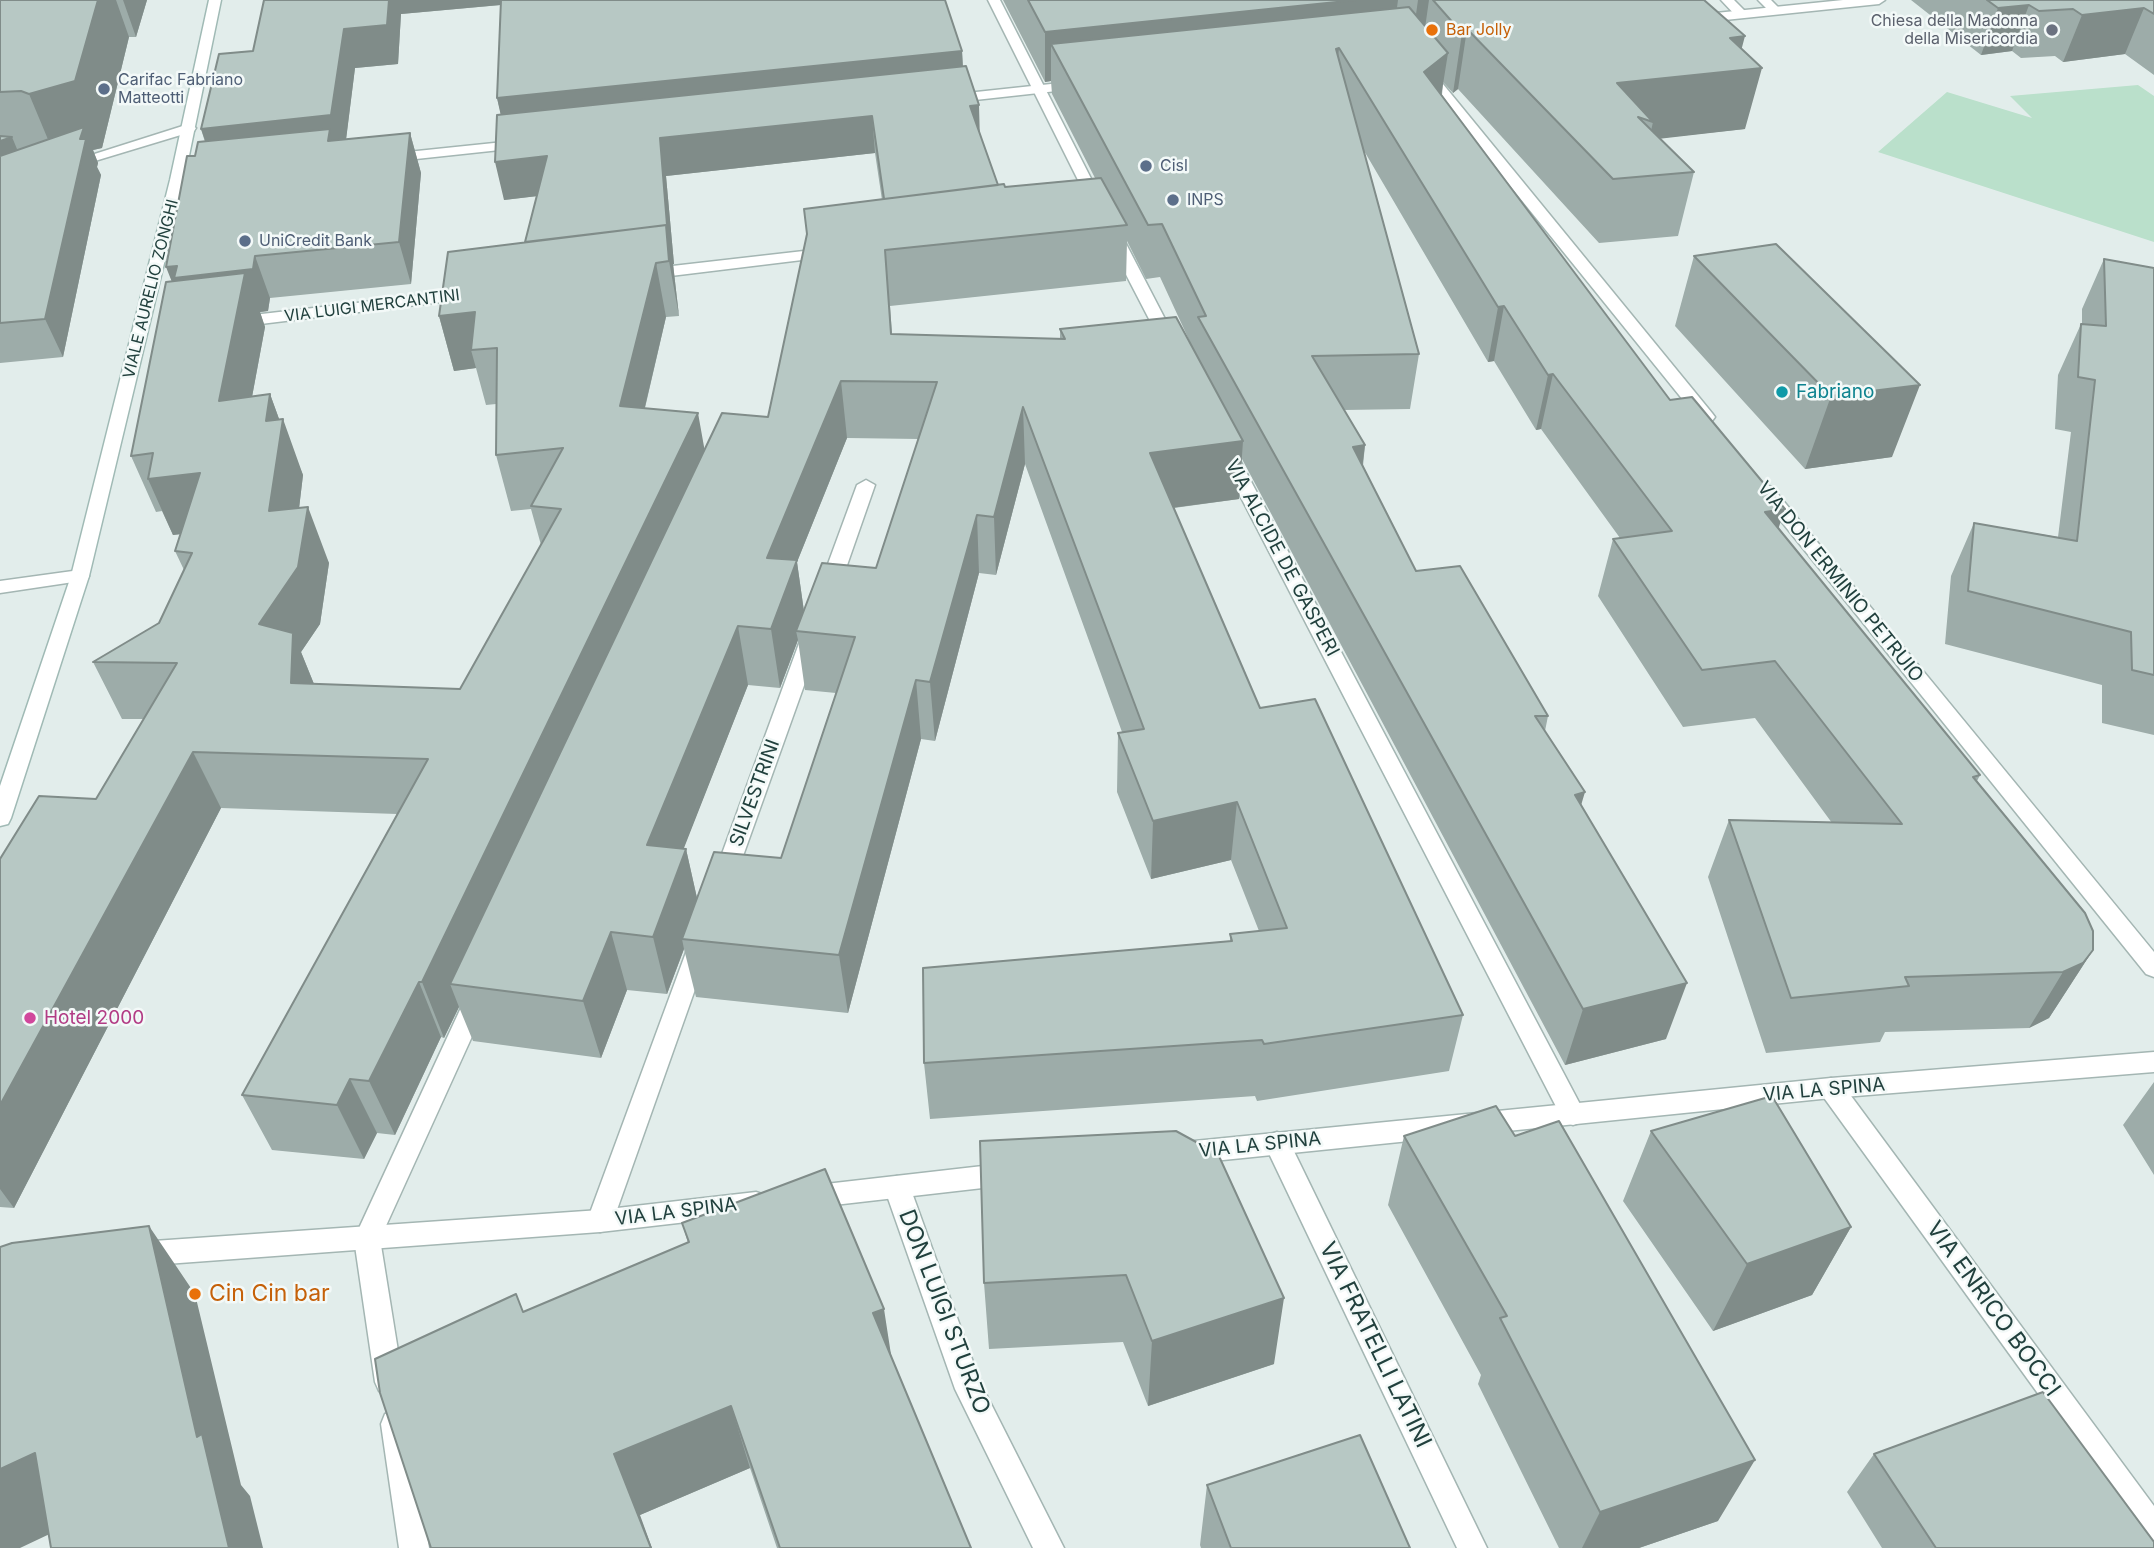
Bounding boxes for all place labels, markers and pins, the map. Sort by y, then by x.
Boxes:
place label: Chiesa della Madonna della Misericordia [1871,11,2038,49]
place label: Bar Jolly [1446,20,1512,40]
marker: Bar Jolly [1424,22,1440,38]
marker: Chiesa della Madonna della Misericordia [2044,22,2060,38]
place label: Carifac Fabriano Matteotti [118,70,243,108]
marker: Carifac Fabriano Matteotti [96,81,112,97]
place label: Cisl [1160,156,1188,176]
marker: Cisl [1138,158,1154,174]
place label: INPS [1187,190,1224,210]
marker: INPS [1165,192,1181,208]
place label: UniCredit Bank [259,231,372,251]
marker: UniCredit Bank [237,233,253,249]
place label: Fabriano [1796,381,1874,403]
marker: Fabriano [1774,384,1790,400]
place label: Hotel 2000 [44,1007,144,1029]
marker: Hotel 2000 [22,1010,38,1026]
place label: Cin Cin bar [209,1280,330,1308]
marker: Cin Cin bar [187,1286,203,1302]

